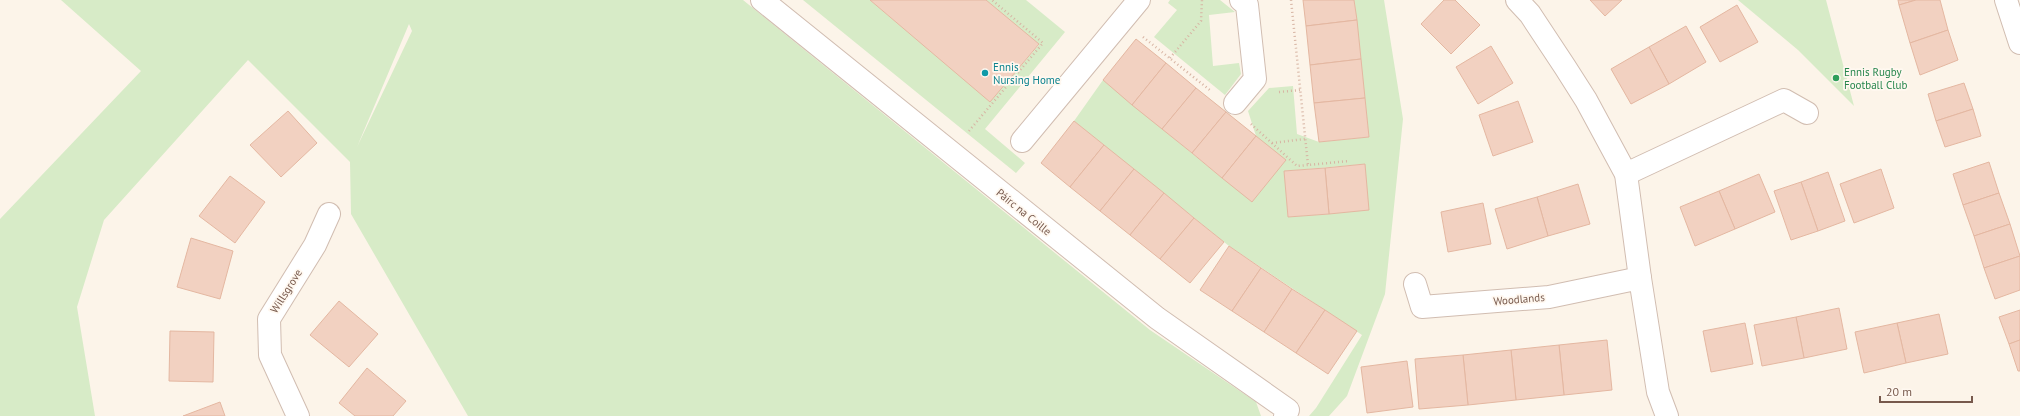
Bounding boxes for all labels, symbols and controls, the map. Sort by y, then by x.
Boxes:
place label: Ennis Nursing Home [993,60,1061,87]
place label: Ennis Rugby Football Club [1844,65,1907,92]
marker: Ennis Nursing Home [980,68,990,78]
marker: Ennis Rugby Football Club [1831,73,1841,83]
street label: Páirc na Coille [994,186,1055,239]
street label: Willsgrove [267,266,305,316]
street label: Woodlands [1493,290,1546,308]
scale bar [1880,378,1972,404]
text: 20 m [1886,384,1912,399]

